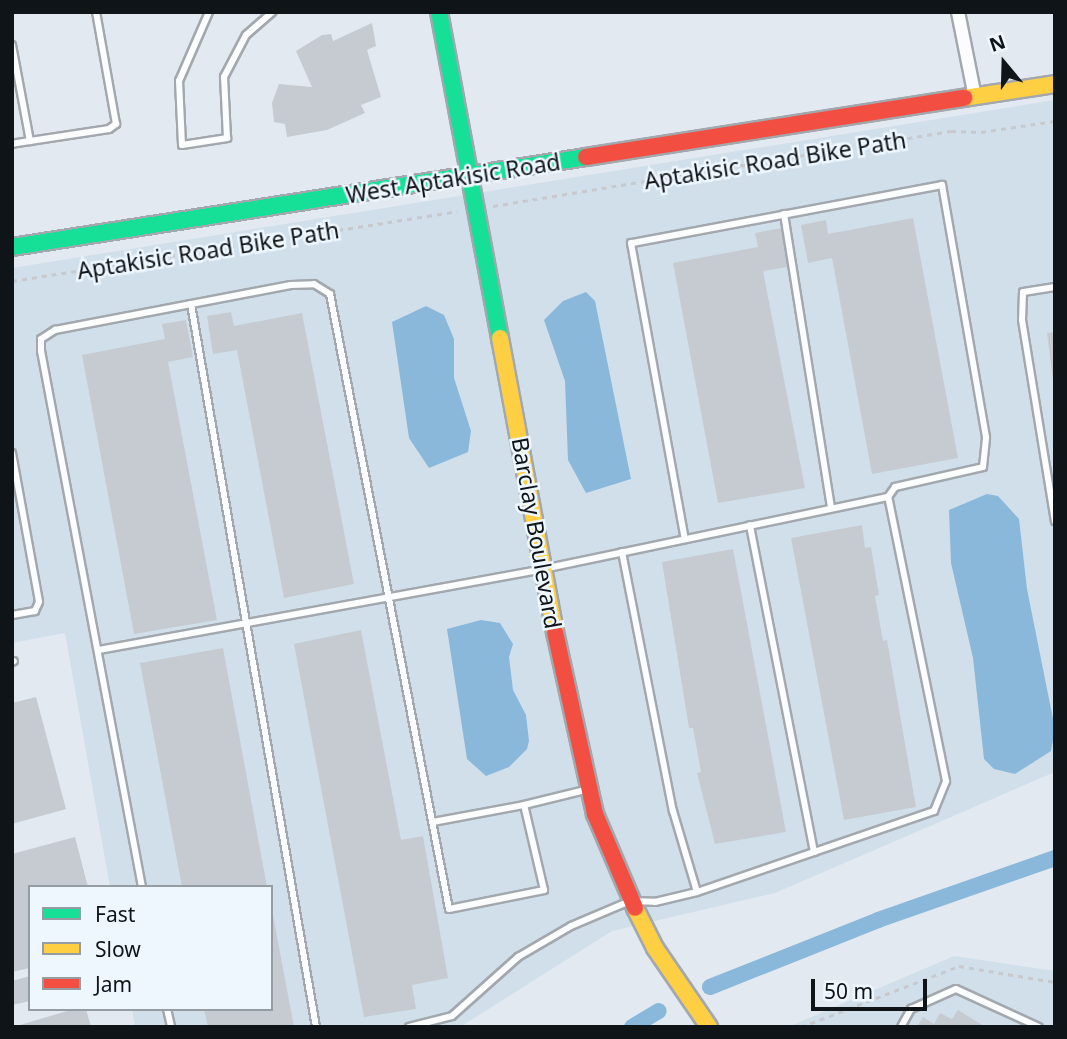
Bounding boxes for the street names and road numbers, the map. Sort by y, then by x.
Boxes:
street label: Aptakisic Road Bike Path [642,126,908,194]
street label: West Aptakisic Road [344,147,562,209]
street label: Aptakisic Road Bike Path [75,216,341,284]
street label: Barclay Boulevard [507,435,567,631]

